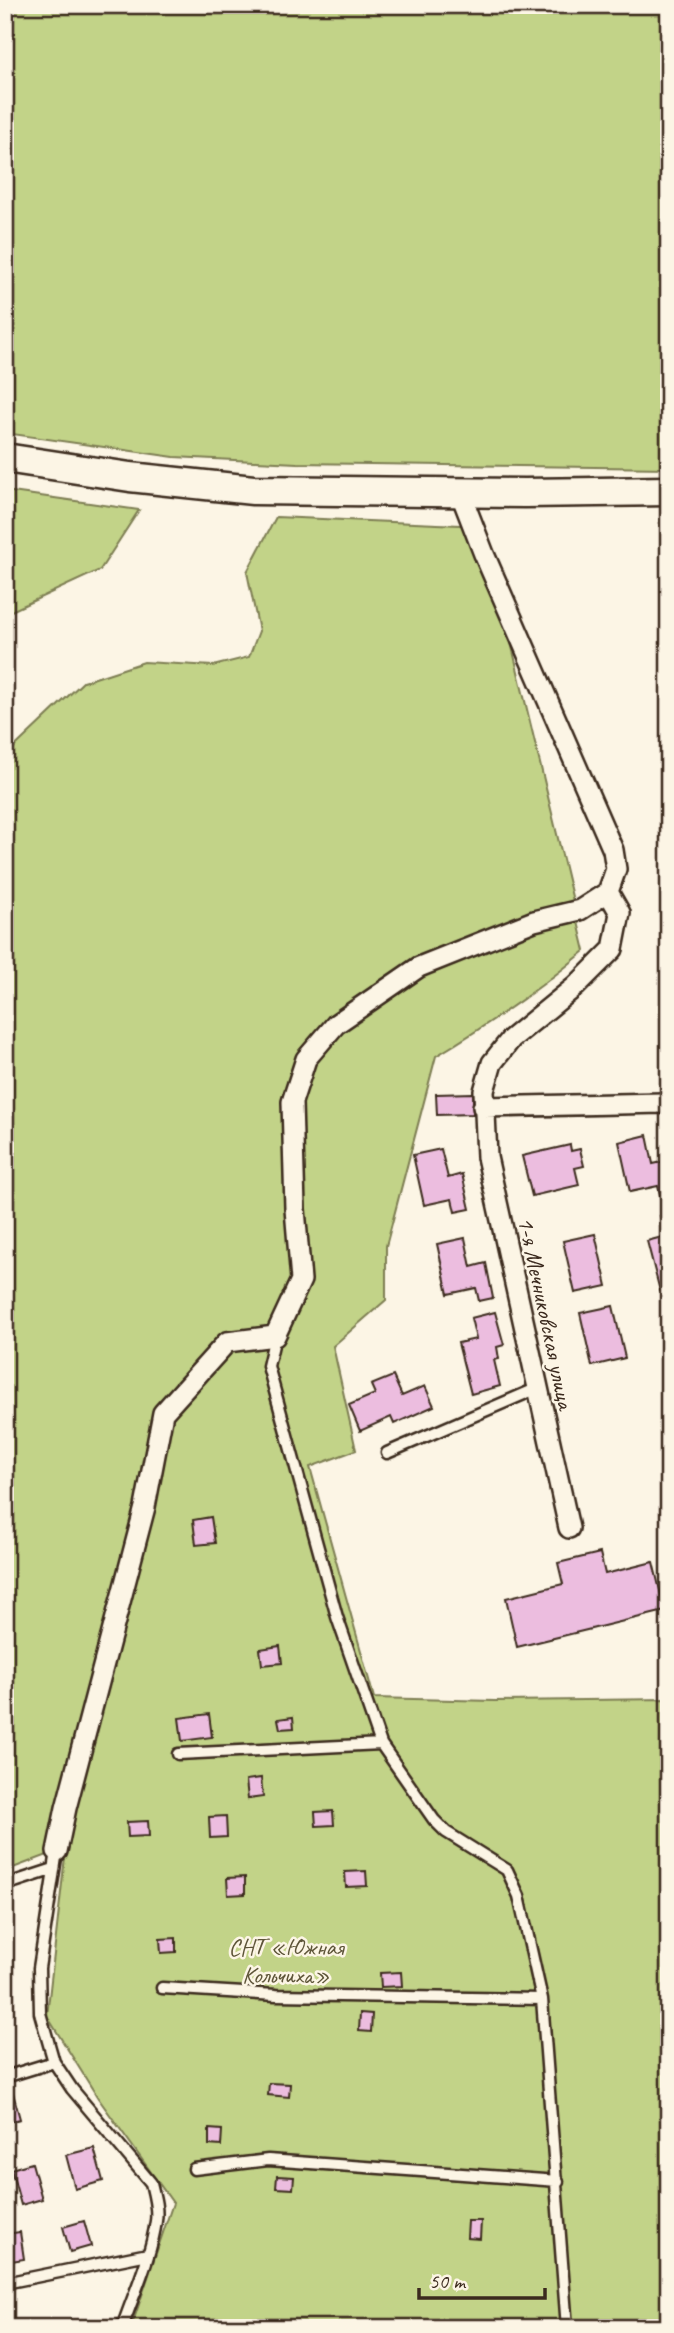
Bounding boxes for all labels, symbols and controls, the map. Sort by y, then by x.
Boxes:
street label: 1-я Мечниковская улица [511,1214,581,1414]
park label: СНТ «Южная Кольчиха» [228,1932,345,1990]
scale bar [419,2256,544,2300]
text: 50 m [429,2268,467,2294]

